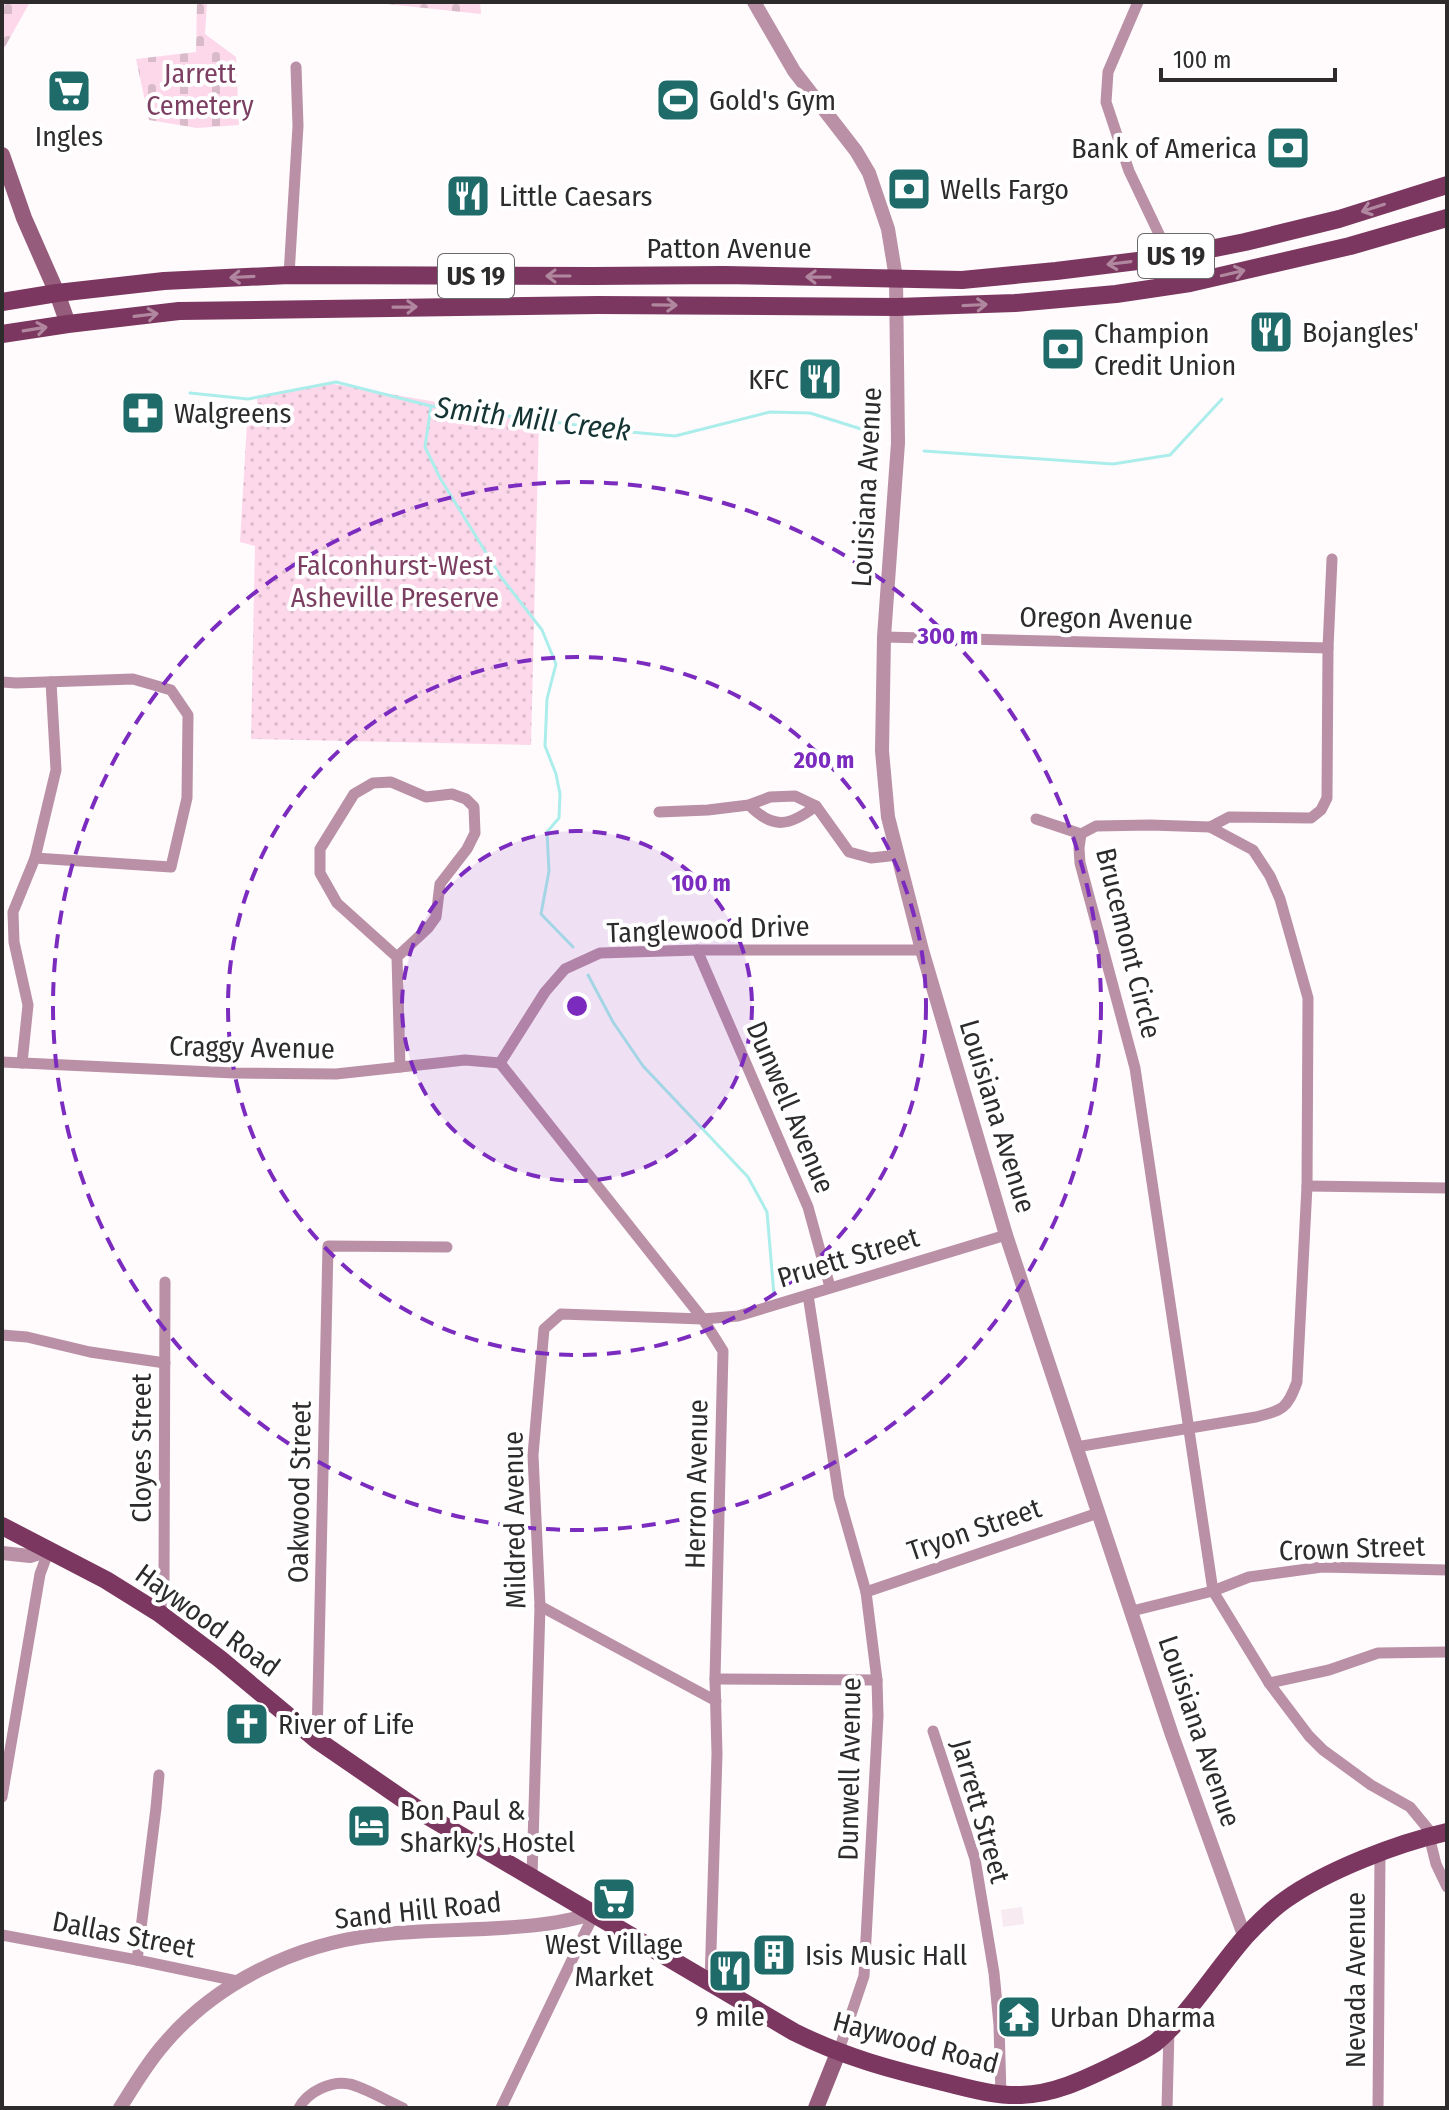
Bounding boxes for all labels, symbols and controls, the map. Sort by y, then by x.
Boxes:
scale bar [1161,32,1335,82]
text: 100 m [1173,46,1231,74]
park label: Jarrett Cemetery [146,57,254,122]
supermarket icon: Ingles [45,67,93,115]
sports icon: Gold's Gym [654,76,702,124]
place label: Gold's Gym [709,84,836,117]
place label: Ingles [35,120,103,153]
bank icon: Bank of America [1264,124,1312,172]
place label: Bank of America [1071,132,1257,165]
bank icon: Wells Fargo [885,165,933,213]
restaurant icon: Little Caesars [444,172,492,220]
place label: Wells Fargo [940,173,1069,206]
place label: Little Caesars [499,180,652,213]
one-way arrow [1360,201,1386,216]
street label: Patton Avenue [646,232,812,265]
road number: US 19 [1138,234,1214,278]
road number: US 19 [438,254,514,298]
one-way arrow [1106,256,1133,271]
one-way arrow [1220,265,1245,280]
one-way arrow [545,268,572,284]
one-way arrow [805,269,832,284]
one-way arrow [229,270,256,285]
one-way arrow [961,297,988,312]
one-way arrow [651,298,678,313]
one-way arrow [391,299,418,315]
one-way arrow [132,307,159,322]
restaurant icon: Bojangles' [1247,308,1295,356]
place label: Bojangles' [1302,316,1419,349]
place label: Champion Credit Union [1094,317,1236,382]
one-way arrow [22,321,47,336]
bank icon: Champion Credit Union [1039,325,1087,373]
restaurant icon: KFC [796,355,844,403]
place label: KFC [748,363,789,396]
street label: Louisiana Avenue [845,386,888,588]
pharmacy icon: Walgreens [119,389,167,437]
water label: Smith Mill Creek [432,389,633,449]
place label: Walgreens [174,397,292,430]
park label: Falconhurst-West Asheville Preserve [291,549,499,614]
street label: Oregon Avenue [1019,600,1193,637]
text: 300 m [917,622,978,650]
text: 200 m [793,746,854,774]
street label: Brucemont Circle [1089,844,1168,1042]
text: 100 m [671,869,731,897]
street label: Tanglewood Drive [606,909,810,950]
centre of rings [563,992,591,1020]
street label: Dunwell Avenue [740,1016,842,1198]
street label: Louisiana Avenue [952,1016,1043,1217]
street label: Craggy Avenue [169,1030,335,1065]
street label: Pruett Street [773,1220,924,1295]
street label: Cloyes Street [125,1372,158,1523]
street label: Herron Avenue [679,1399,714,1569]
street label: Oakwood Street [281,1400,318,1583]
street label: Mildred Avenue [496,1431,533,1609]
street label: Tryon Street [903,1491,1046,1568]
street label: Crown Street [1278,1529,1426,1568]
street label: Haywood Road [129,1557,286,1684]
street label: Louisiana Avenue [1151,1631,1248,1831]
street label: Dunwell Avenue [831,1677,868,1861]
church icon: River of Life [223,1700,271,1748]
place label: River of Life [278,1708,414,1741]
street label: Jarrett Street [944,1736,1017,1887]
place label: Bon Paul & Sharky's Hostel [400,1794,575,1859]
hotel icon: Bon Paul & Sharky's Hostel [345,1802,393,1850]
supermarket icon: West Village Market [590,1875,638,1923]
street label: Sand Hill Road [333,1885,503,1936]
street label: Nevada Avenue [1339,1892,1372,2068]
street label: Dallas Street [50,1904,199,1965]
place label: West Village Market [545,1928,683,1993]
building icon: Isis Music Hall [750,1931,798,1979]
place label: Isis Music Hall [805,1939,967,1972]
restaurant icon: 9 mile [706,1947,754,1995]
temple icon: Urban Dharma [995,1993,1043,2041]
place label: 9 mile [695,2000,765,2033]
place label: Urban Dharma [1050,2001,1216,2034]
street label: Haywood Road [829,2005,1002,2080]

